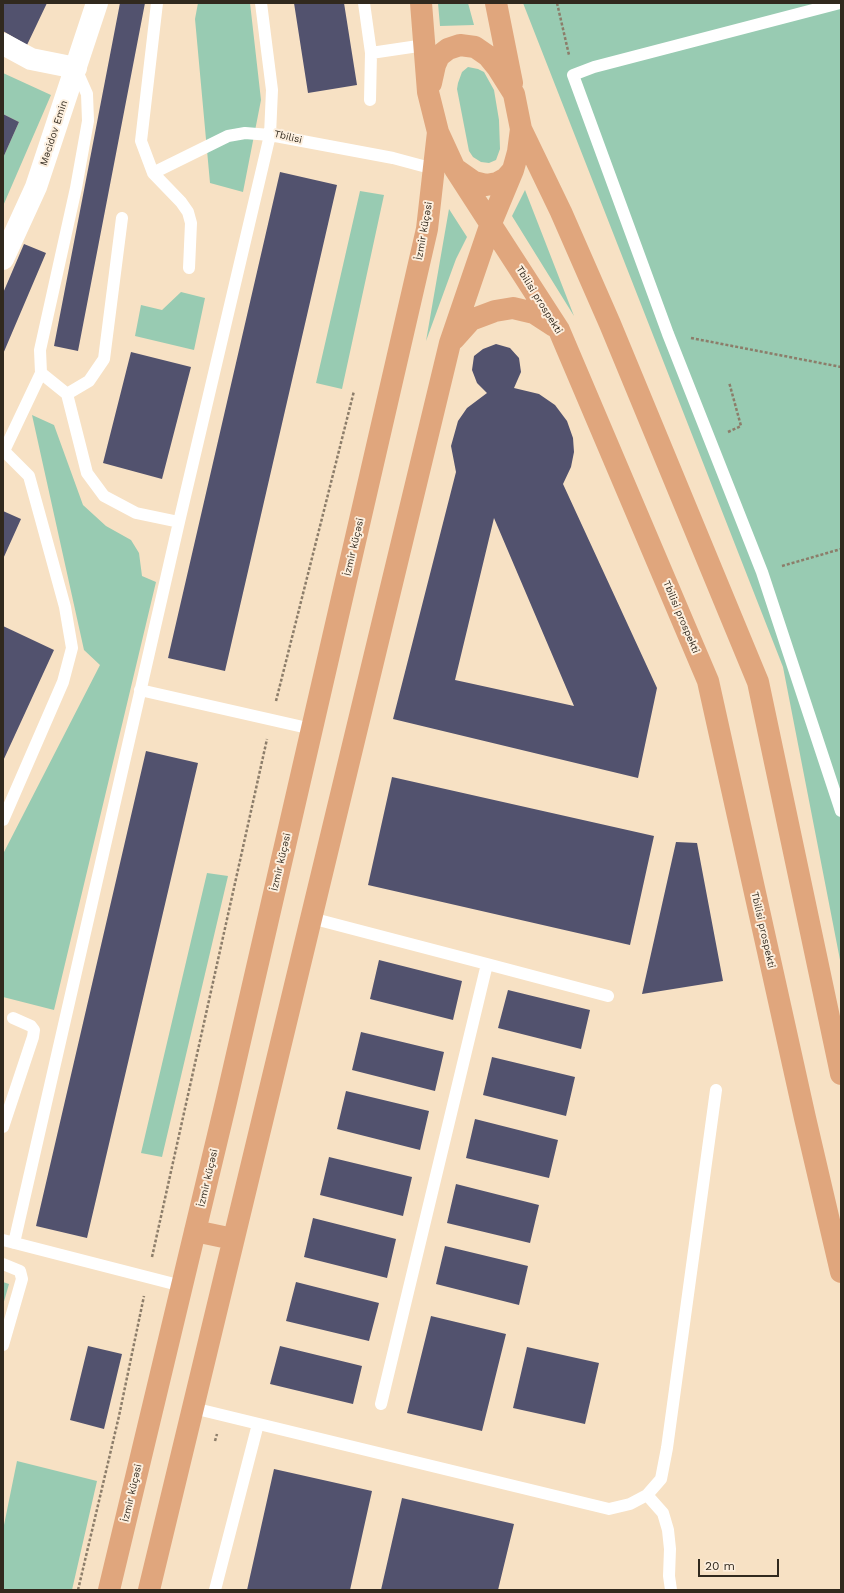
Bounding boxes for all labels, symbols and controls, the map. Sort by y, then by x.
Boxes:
street label: Məcidov Emin [38,99,70,167]
street label: Tbilisi [273,128,303,146]
street label: İzmir küçəsi [413,201,435,261]
street label: Tbilisi prospekti [513,264,565,336]
street label: İzmir küçəsi [342,517,366,577]
street label: Tbilisi prospekti [660,579,702,655]
street label: İzmir küçəsi [269,832,293,892]
street label: Tbilisi prospekti [748,891,778,969]
street label: İzmir küçəsi [196,1148,220,1208]
street label: İzmir küçəsi [120,1463,144,1523]
scale bar [700,1551,781,1577]
text: 20 m [705,1559,735,1573]

